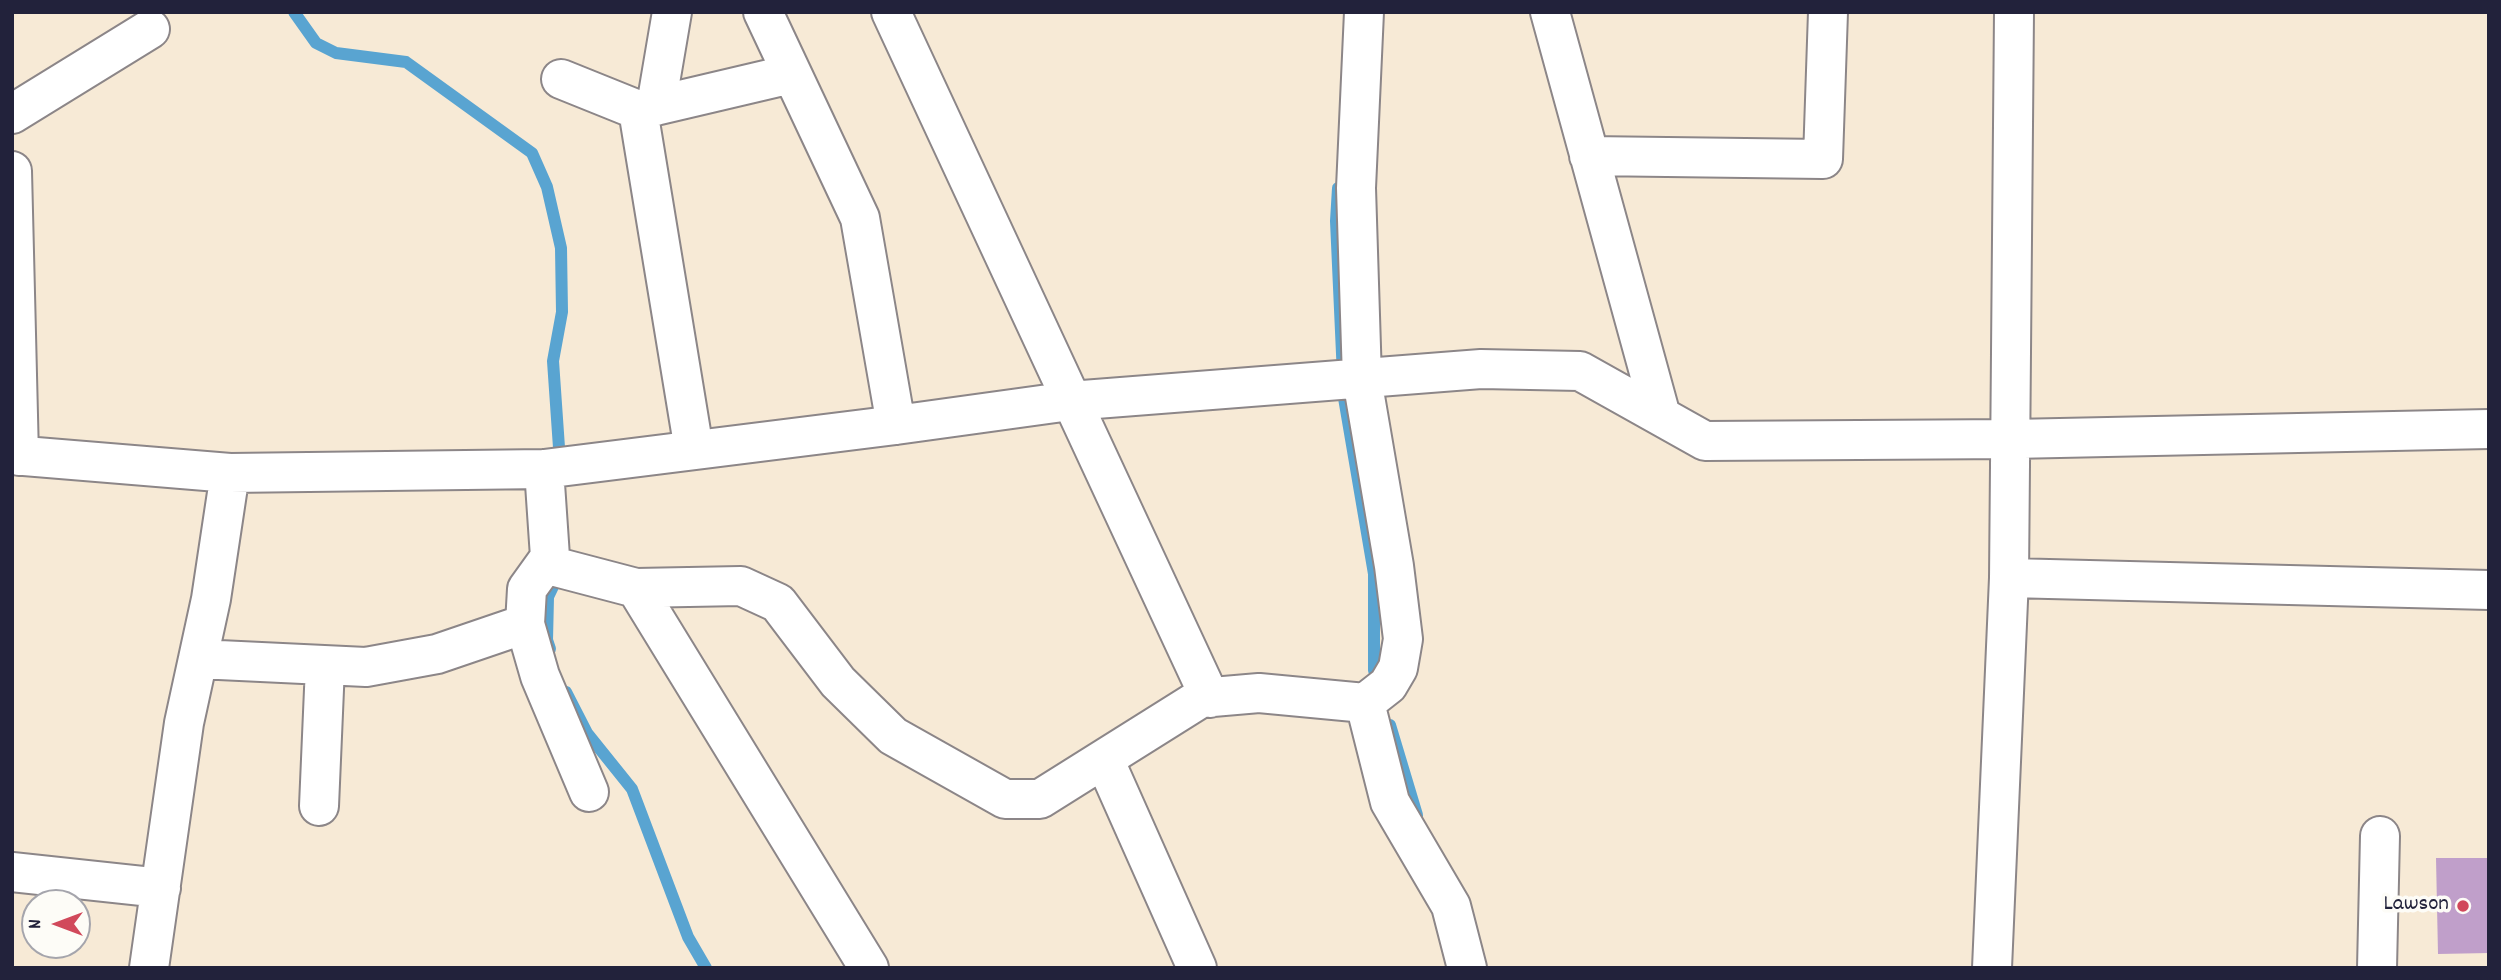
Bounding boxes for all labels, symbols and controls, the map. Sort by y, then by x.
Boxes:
north arrow [21,889,91,959]
place label: Lawson [2383,892,2449,920]
marker: Lawson [2455,898,2471,914]
text: N [23,919,50,929]

